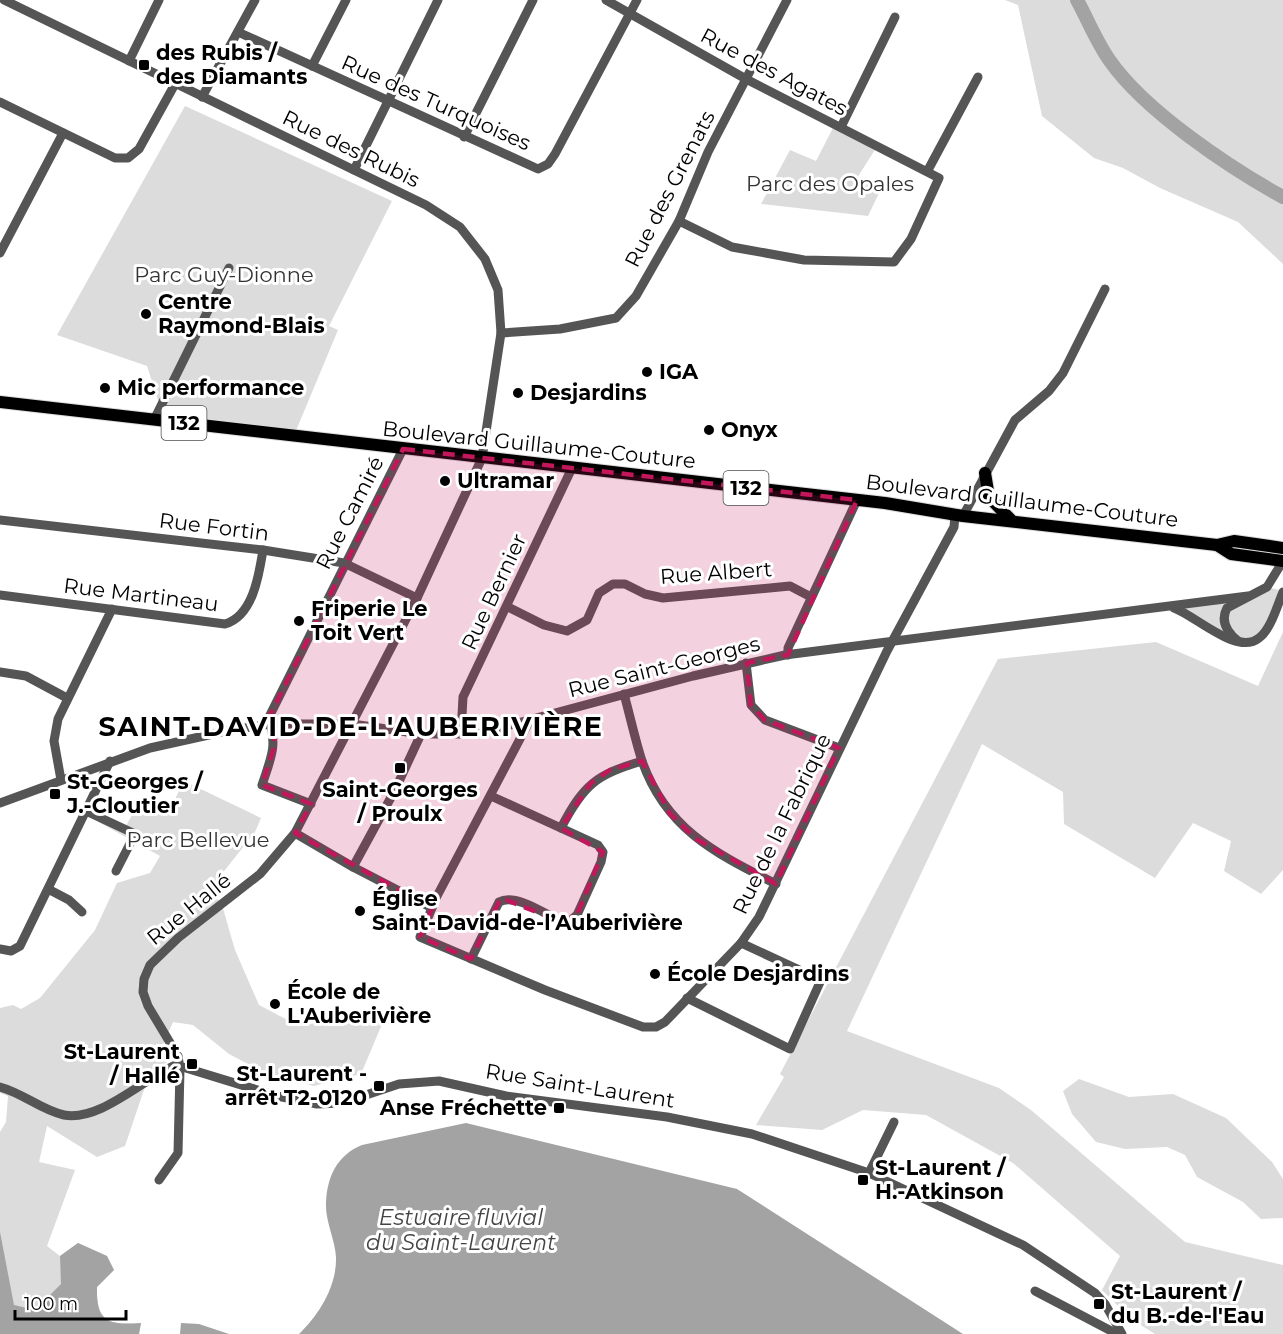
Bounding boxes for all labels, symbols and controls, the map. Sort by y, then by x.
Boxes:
street label: Rue des Agates [696,22,852,121]
place label: des Rubis / des Diamants [156,40,307,89]
street label: Rue des Turquoises [338,50,535,156]
marker: des Rubis / des Diamants [137,58,151,72]
street label: Rue des Rubis [279,105,424,193]
street label: Rue des Grenats [619,106,720,271]
park label: Parc des Opales [746,171,914,196]
park label: Parc Guy-Dionne [134,262,314,287]
place label: Centre Raymond-Blais [158,289,325,338]
marker: Centre Raymond-Blais [139,307,153,321]
place label: IGA [659,359,699,384]
marker: IGA [640,365,654,379]
place label: Mic performance [117,375,304,400]
place label: Desjardins [530,380,647,405]
marker: Mic performance [98,381,112,395]
marker: Desjardins [511,386,525,400]
road number: 132 [162,406,207,440]
street label: Boulevard Guillaume-Couture [381,416,697,473]
place label: Onyx [721,417,778,442]
marker: Onyx [702,423,716,437]
street label: Rue Camiré [310,452,389,573]
place label: Ultramar [457,468,554,493]
street label: Boulevard Guillaume-Couture [864,469,1180,532]
road number: 132 [724,471,768,505]
marker: Ultramar [438,474,452,488]
street label: Rue Fortin [158,507,271,546]
street label: Rue Bernier [456,530,531,654]
street label: Rue Albert [659,556,773,589]
street label: Rue Martineau [62,573,220,616]
place label: Friperie Le Toit Vert [311,596,428,645]
marker: Friperie Le Toit Vert [292,614,306,628]
street label: Rue Saint-Georges [565,631,762,702]
district label: SAINT-DAVID-DE-L'AUBERIVIÈRE [99,710,603,743]
street label: Rue de la Fabrique [727,729,836,918]
marker: Saint-Georges / Proulx [393,761,407,775]
place label: St-Georges / J.-Cloutier [66,769,205,818]
place label: Saint-Georges / Proulx [322,777,478,826]
marker: St-Georges / J.-Cloutier [48,787,62,801]
park label: Parc Bellevue [126,827,270,852]
street label: Rue Hallé [142,867,236,950]
place label: Église Saint-David-de-l’Auberivière [372,886,683,935]
marker: Église Saint-David-de-l’Auberivière [353,904,367,918]
place label: École Desjardins [667,961,849,986]
marker: École Desjardins [648,967,662,981]
place label: École de L'Auberivière [287,979,431,1028]
marker: École de L'Auberivière [268,997,282,1011]
place label: St-Laurent / Hallé [64,1039,180,1088]
marker: St-Laurent / Hallé [185,1057,199,1071]
street label: Rue Saint-Laurent [484,1058,677,1113]
place label: St-Laurent - arrêt T2-0120 [225,1061,367,1110]
marker: St-Laurent - arrêt T2-0120 [372,1079,386,1093]
place label: Anse Fréchette [379,1095,547,1120]
marker: Anse Fréchette [552,1101,566,1115]
place label: St-Laurent / H.-Atkinson [875,1155,1007,1204]
marker: St-Laurent / H.-Atkinson [856,1173,870,1187]
water label: Estuaire fluvial du Saint-Laurent [366,1204,556,1256]
place label: St-Laurent / du B.-de-l'Eau [1111,1279,1264,1328]
scale bar [15,1283,126,1321]
text: 100 m [24,1293,78,1315]
marker: St-Laurent / du B.-de-l'Eau [1092,1297,1106,1311]

